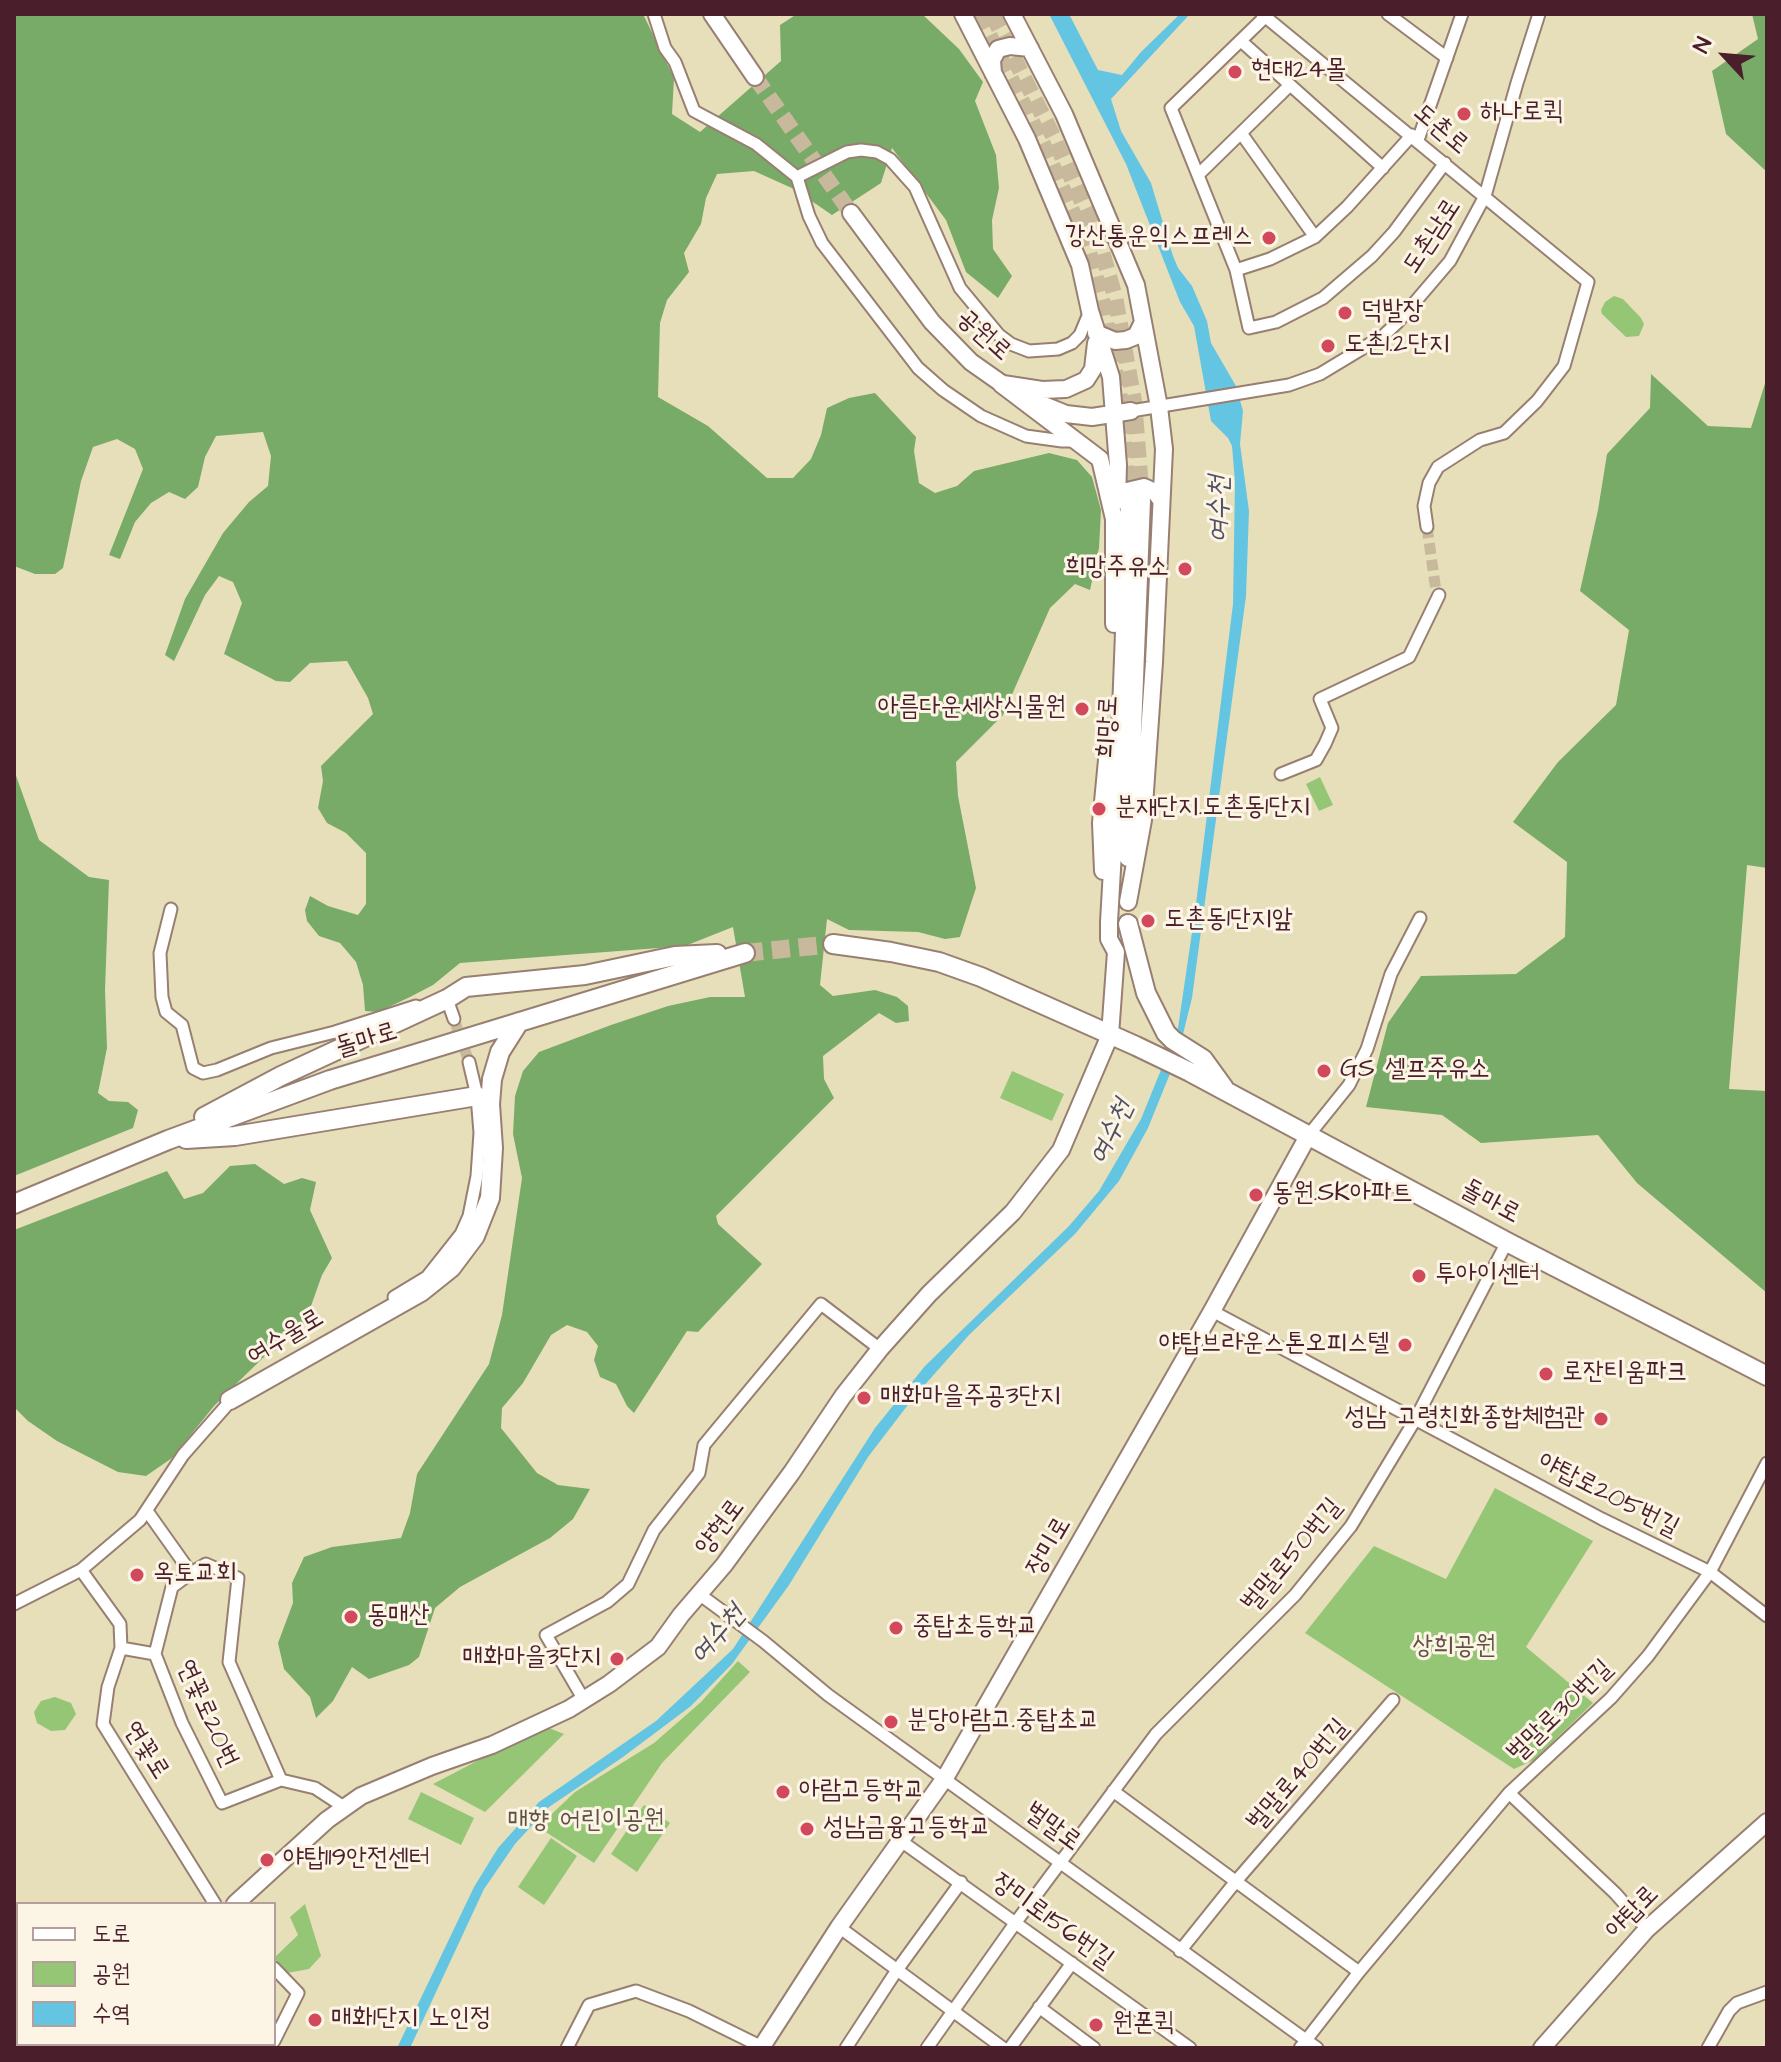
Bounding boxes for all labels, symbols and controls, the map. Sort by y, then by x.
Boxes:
north arrow [1685,16,1765,96]
text: N [1686,32,1720,58]
place label: 현대24몰 [1251,56,1346,88]
marker: 현대24몰 [1226,63,1244,81]
street label: 도촌로 [1406,98,1474,162]
place label: 하나로퀵 [1480,98,1564,130]
marker: 하나로퀵 [1455,105,1473,123]
street label: 도촌남로 [1397,193,1469,281]
place label: 강산통운익스프레스 [1065,222,1253,254]
marker: 강산통운익스프레스 [1260,229,1278,247]
place label: 덕발장 [1361,297,1424,329]
street label: 공원로 [949,303,1017,369]
marker: 덕발장 [1336,304,1354,322]
place label: 도촌1.2단지 [1344,330,1450,362]
marker: 도촌1.2단지 [1319,337,1337,355]
water label: 여수천 [1204,475,1238,543]
place label: 희망주유소 [1064,553,1169,585]
marker: 희망주유소 [1176,560,1194,578]
place label: 아름다운세상식물원 [878,693,1066,725]
street label: 희망로 [1092,695,1126,759]
marker: 아름다운세상식물원 [1073,700,1091,718]
place label: 분재단지.도촌동1단지 [1115,793,1310,825]
marker: 분재단지.도촌동1단지 [1090,800,1108,818]
place label: 도촌동1단지앞 [1164,905,1293,937]
marker: 도촌동1단지앞 [1139,912,1157,930]
street label: 돌마로 [332,1017,402,1065]
place label: GS 셀프주유소 [1340,1055,1490,1087]
marker: GS 셀프주유소 [1315,1062,1333,1080]
water label: 여수천 [1083,1095,1143,1171]
street label: 돌마로 [1455,1174,1525,1232]
place label: 동원.SK아파트 [1272,1179,1413,1211]
marker: 동원.SK아파트 [1247,1186,1265,1204]
place label: 투아이센터 [1435,1260,1540,1292]
marker: 투아이센터 [1410,1267,1428,1285]
street label: 여수울로 [242,1303,330,1373]
place label: 야탑브라운스톤오피스텔 [1159,1329,1389,1361]
marker: 야탑브라운스톤오피스텔 [1396,1336,1414,1354]
place label: 로잔티움파크 [1562,1358,1688,1390]
marker: 로잔티움파크 [1537,1365,1555,1383]
place label: 매화마을주공3단지 [880,1382,1061,1414]
marker: 매화마을주공3단지 [855,1389,873,1407]
place label: 성남 고령친화종합체험관 [1344,1403,1585,1435]
marker: 성남 고령친화종합체험관 [1592,1410,1610,1428]
street label: 야탑로205번길 [1532,1447,1684,1545]
street label: 벌말로50번길 [1236,1493,1350,1619]
street label: 양현로 [690,1494,752,1562]
street label: 장미로 [1021,1512,1079,1582]
place label: 옥토교회 [153,1559,237,1591]
marker: 옥토교회 [128,1566,146,1584]
water label: 여수천 [684,1599,754,1673]
place label: 동매산 [367,1601,430,1633]
marker: 동매산 [342,1608,360,1626]
place label: 중탑초등학교 [912,1612,1038,1644]
marker: 중탑초등학교 [887,1619,905,1637]
park label: 상희공원 [1412,1632,1496,1664]
place label: 매화마을3단지 [462,1643,601,1675]
marker: 매화마을3단지 [608,1650,626,1668]
street label: 벌말로30번길 [1502,1654,1620,1770]
street label: 연꽃로20번 [168,1655,244,1773]
place label: 분당아람고.중탑초교 [907,1706,1099,1738]
marker: 분당아람고.중탑초교 [882,1713,900,1731]
street label: 벌말로40번길 [1242,1713,1356,1839]
street label: 연꽃로 [115,1716,175,1786]
place label: 아람고등학교 [799,1776,925,1808]
marker: 아람고등학교 [774,1783,792,1801]
street label: 벌말로 [1017,1797,1087,1859]
park label: 매향 어린이공원 [508,1806,664,1838]
place label: 성남금융고등학교 [823,1813,990,1845]
marker: 성남금융고등학교 [798,1820,816,1838]
place label: 야탑119안전센터 [283,1844,430,1876]
marker: 야탑119안전센터 [258,1851,276,1869]
street label: 장미로156번길 [985,1867,1119,1977]
street label: 야탑로 [1600,1880,1666,1946]
legend [16,1902,276,2046]
text: 도로 [92,1917,131,1951]
text: 공원 [92,1957,131,1991]
text: 수역 [92,1997,131,2031]
place label: 매화1단지 노인정 [331,2004,491,2036]
place label: 원폰퀵 [1112,2009,1175,2041]
marker: 매화1단지 노인정 [306,2011,324,2029]
marker: 원폰퀵 [1087,2016,1105,2034]

